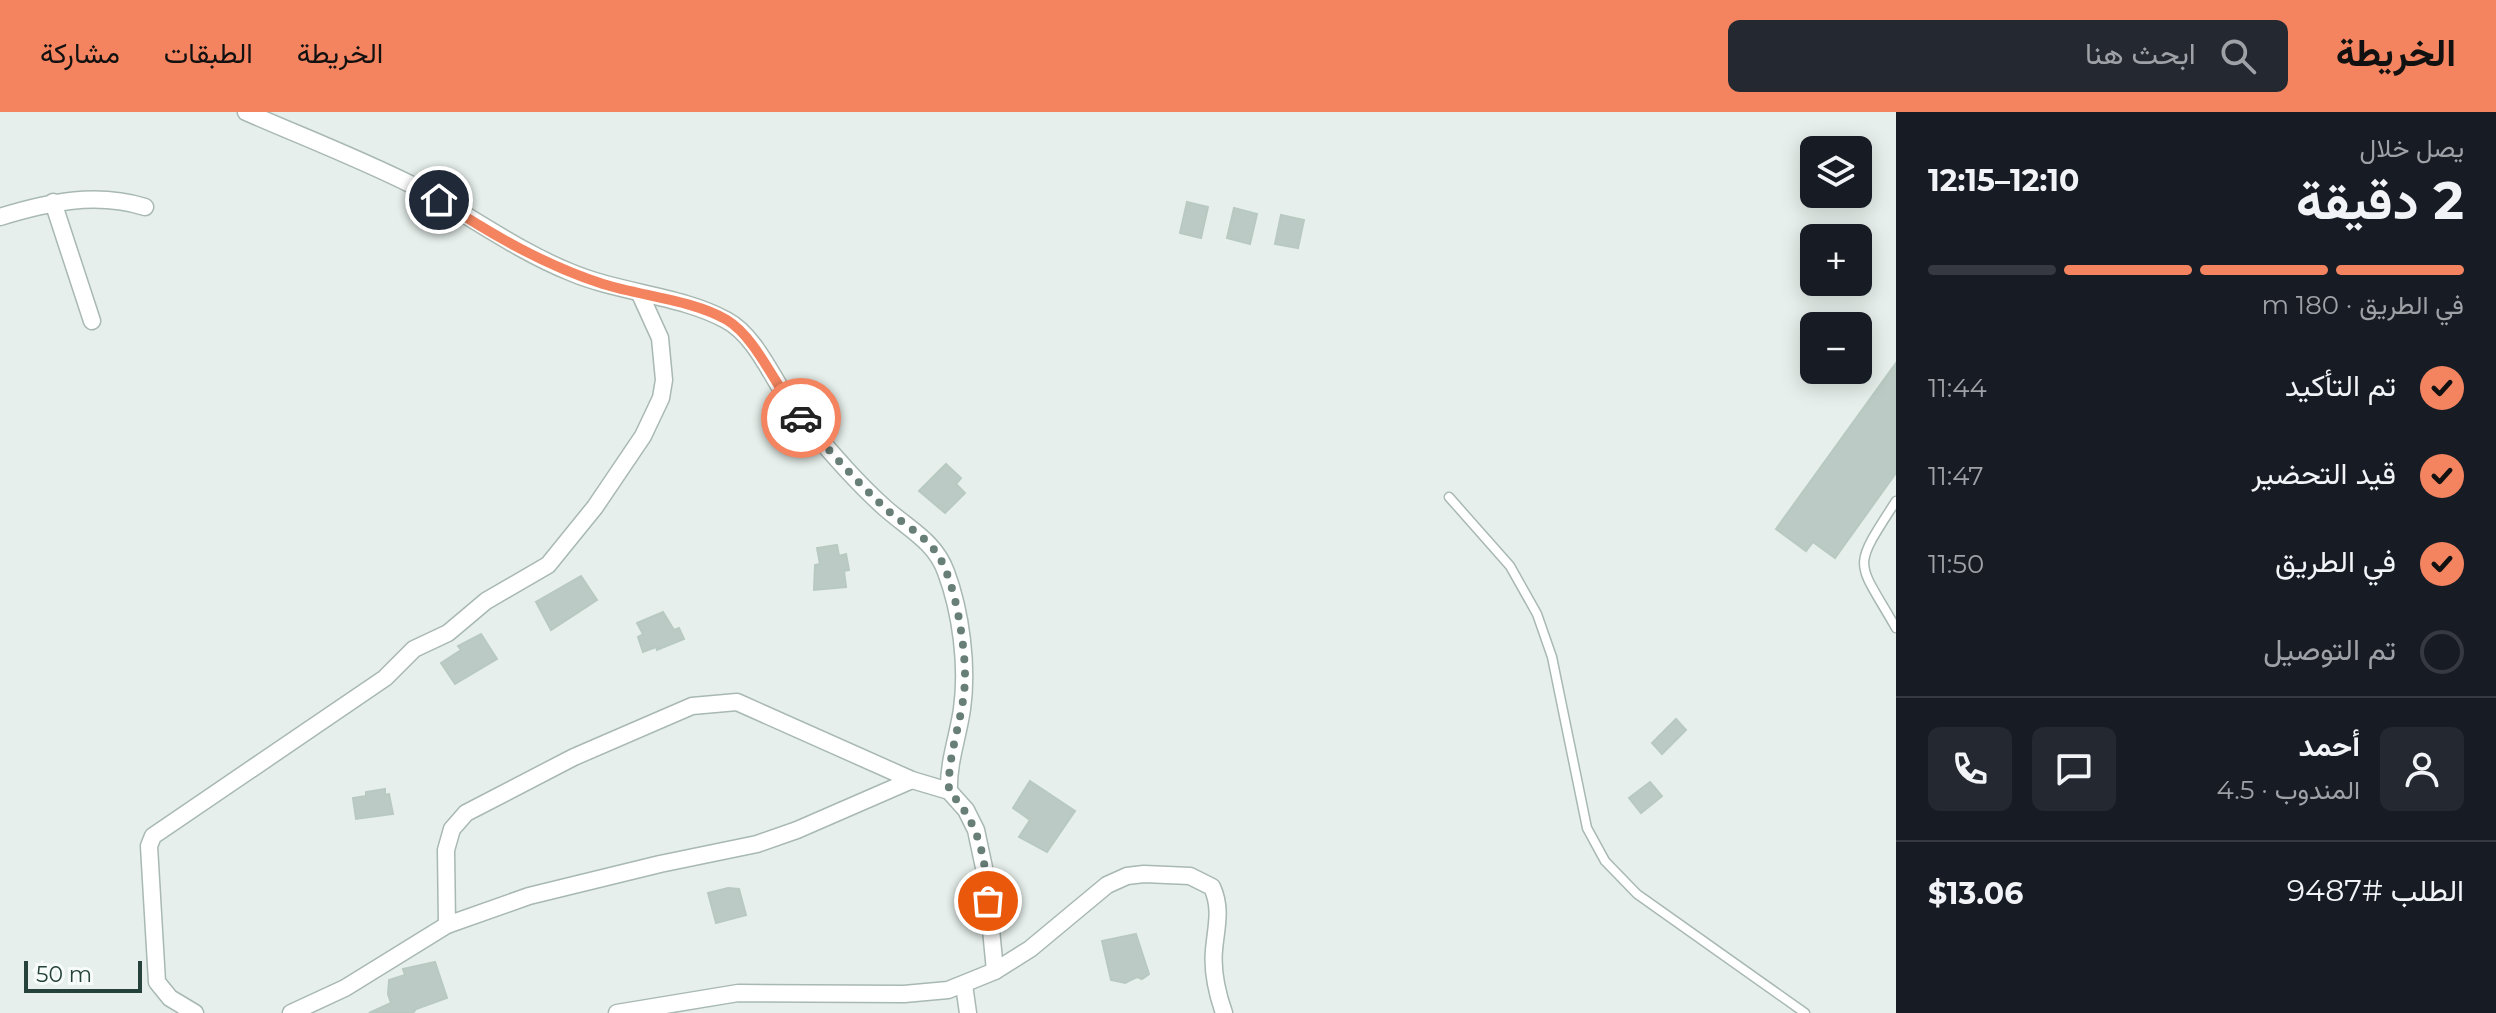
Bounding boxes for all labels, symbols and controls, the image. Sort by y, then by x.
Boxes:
search box [1728,20,2288,92]
text: الخريطة [2336,29,2456,76]
icon: search [2216,34,2260,78]
text: ابحث هنا [2085,35,2196,72]
text: مشاركة [40,36,120,70]
text: الطبقات [164,36,253,70]
text: الخريطة [297,36,383,70]
text: يصل خلال [2360,132,2464,164]
map controls [1800,136,1872,384]
button: layers [1800,136,1872,208]
text: 12:10–12:15 [1928,162,2079,199]
pin [405,166,473,234]
text: 2 دقيقة [2296,169,2464,232]
icon: home [417,178,461,222]
button: + [1800,224,1872,296]
text: في الطريق · 180 m [2261,289,2464,321]
button: − [1800,312,1872,384]
icon: check [2420,366,2464,410]
text: تم التأكيد [2285,367,2396,404]
text: 11:44 [1928,372,1987,404]
courier [761,378,841,458]
icon: car [779,396,823,440]
icon: check [2420,454,2464,498]
text: قيد التحضير [2251,455,2396,492]
text: 11:47 [1928,460,1984,492]
icon: check [2420,542,2464,586]
text: في الطريق [2275,543,2396,580]
text: 11:50 [1928,548,1984,580]
text: تم التوصيل [2263,631,2396,668]
button: phone [1928,727,2012,811]
button: chat [2032,727,2116,811]
text: أحمد [2298,727,2360,764]
button: person [2380,727,2464,811]
text: المندوب · 4.5 [2217,774,2360,806]
pin [954,867,1022,935]
text: الطلب #9487 [2287,872,2464,909]
text: $13.06 [1928,875,2023,912]
icon: bag [966,879,1010,923]
scale bar [24,957,142,993]
text: 50 m [36,961,92,988]

